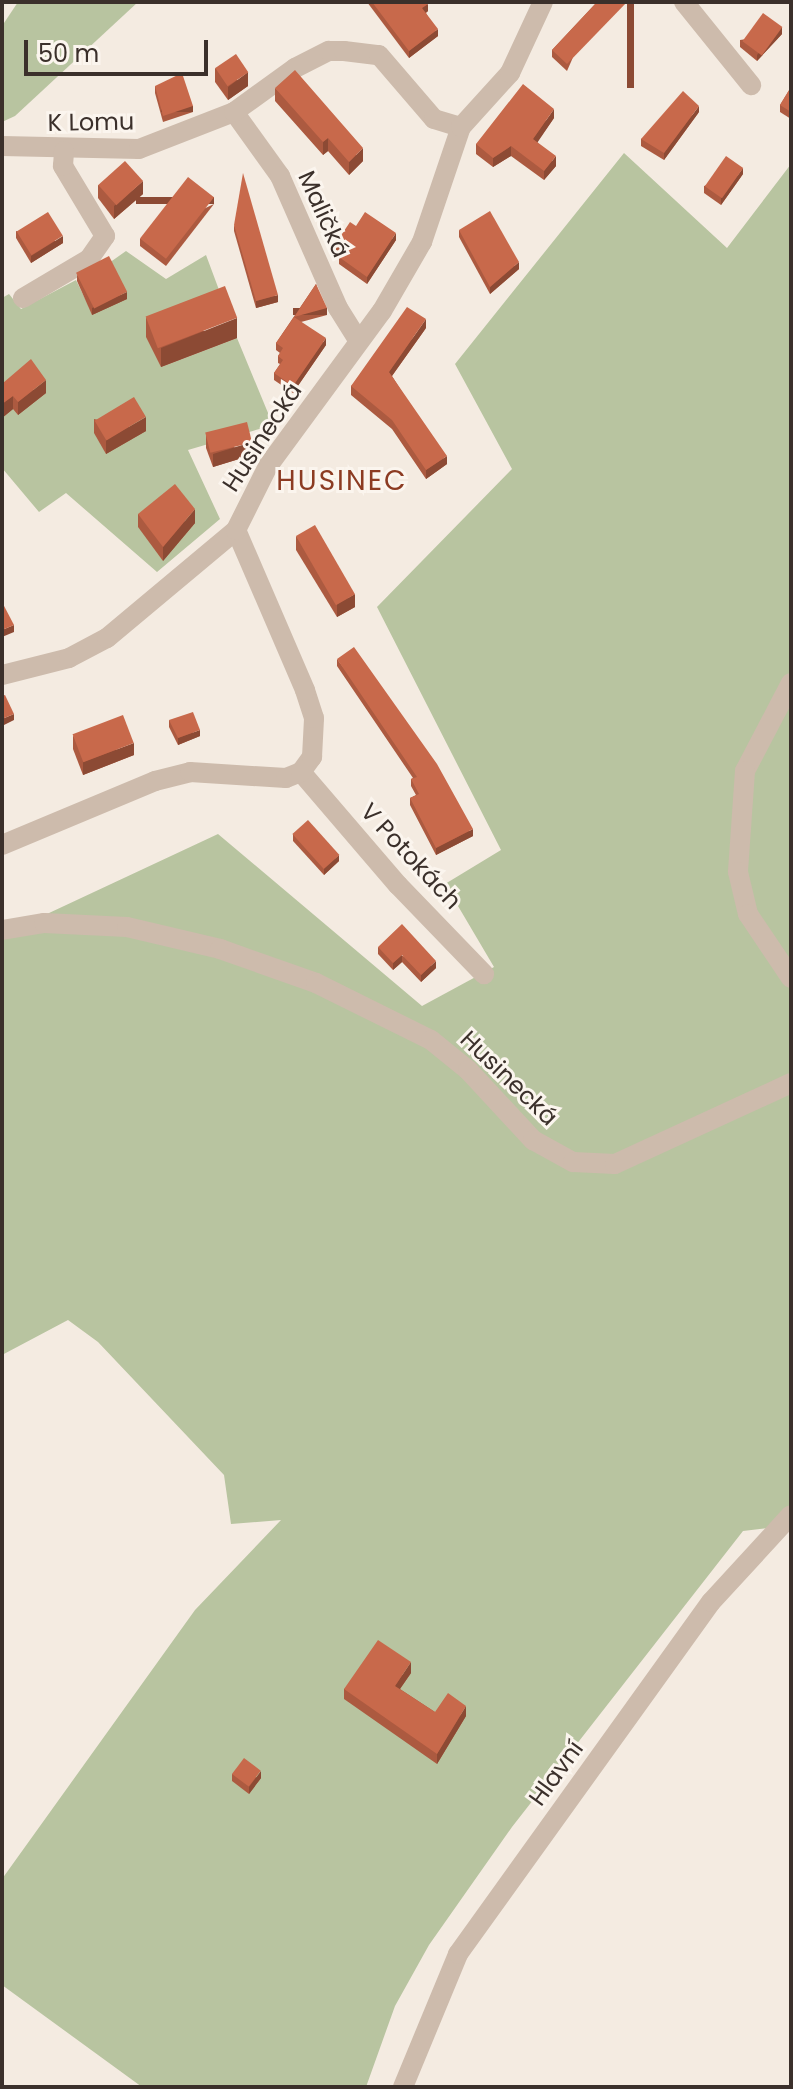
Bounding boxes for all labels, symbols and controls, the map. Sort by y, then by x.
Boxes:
scale bar [28,24,212,74]
text: 50 m [38,37,99,70]
street label: K Lomu [47,107,135,137]
street label: Maličká [292,166,356,262]
street label: Husinecká [216,377,308,497]
district label: HUSINEC [276,464,408,498]
street label: V Potokách [355,797,467,915]
street label: Husinecká [454,1025,564,1131]
street label: Hlavní [523,1735,589,1811]

